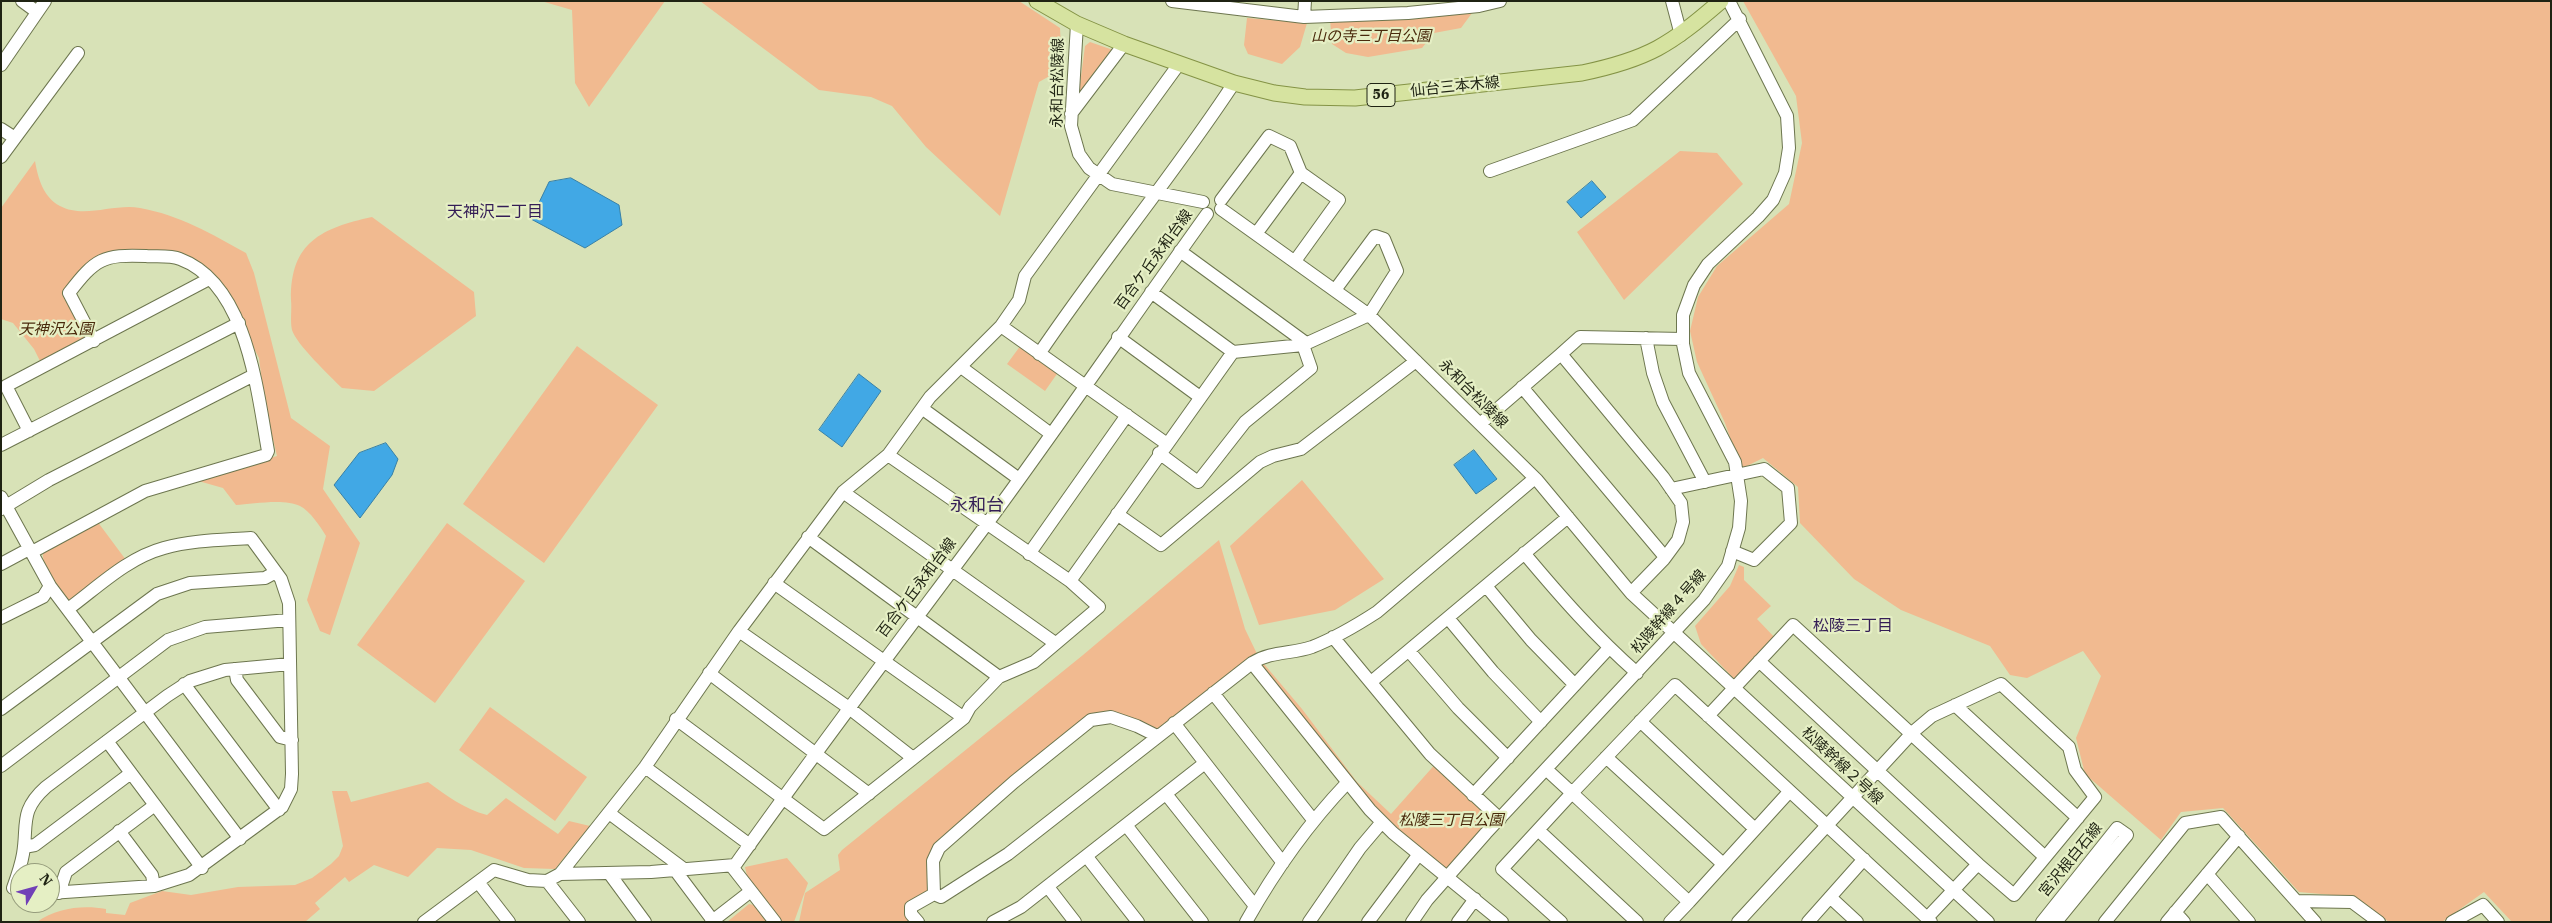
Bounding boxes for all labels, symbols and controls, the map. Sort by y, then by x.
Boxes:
park label: 山の寺三丁目公園 [1311,28,1431,46]
street label: 永和台松陵線 [1048,38,1068,128]
street label: 仙台三本木線 [1409,73,1501,101]
road number: 56 [1367,84,1395,106]
district label: 天神沢二丁目 [447,202,543,222]
street label: 百合ケ丘永和台線 [1111,206,1197,314]
park label: 天神沢公園 [19,321,93,339]
street label: 永和台松陵線 [1435,356,1511,432]
district label: 永和台 [950,495,1004,517]
street label: 百合ケ丘永和台線 [874,535,960,641]
street label: 松陵幹線４号線 [1628,566,1710,658]
district label: 松陵三丁目 [1813,616,1893,636]
street label: 松陵幹線２号線 [1797,724,1887,808]
park label: 松陵三丁目公園 [1399,812,1503,830]
street label: 宮沢根白石線 [2036,819,2106,901]
north arrow [10,863,60,913]
text: N [36,870,57,889]

